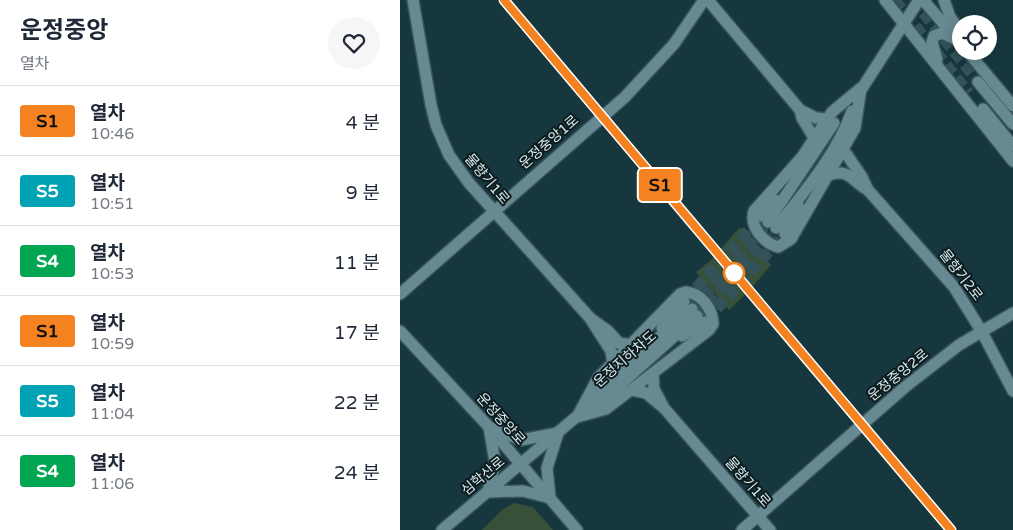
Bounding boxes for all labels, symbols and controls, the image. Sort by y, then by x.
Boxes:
map controls [952,15,997,60]
button: locate [952,15,997,60]
text: 운정중앙 [20,16,108,45]
button: heart [328,17,380,69]
text: 열차 [20,54,49,74]
text: 열차 [90,102,125,124]
text: S1 [36,110,59,132]
text: 4 분 [346,112,380,134]
street label: 운정중앙1로 [516,112,582,172]
text: 10:46 [90,124,134,144]
street label: 물향기1로 [461,150,513,208]
line badge: S1 [638,169,682,201]
text: 열차 [90,172,125,194]
text: S1 [649,174,671,196]
text: S5 [36,180,59,202]
text: 9 분 [346,182,380,204]
text: 10:51 [90,194,134,214]
text: 열차 [90,242,125,264]
street label: 물향기2로 [936,246,986,304]
text: S4 [36,250,59,272]
text: 11 분 [334,252,380,274]
unlabelled marker [723,262,745,284]
text: 10:53 [90,264,134,284]
text: 열차 [90,312,125,334]
text: S1 [36,320,59,342]
text: 17 분 [334,322,380,344]
street label: 운정지하차도 [590,327,660,391]
text: 10:59 [90,334,134,354]
street label: 운정중앙2로 [864,345,932,405]
text: 열차 [90,382,125,404]
street label: 운정중앙로 [473,389,529,449]
text: S5 [36,390,59,412]
text: 22 분 [334,392,380,414]
text: 11:04 [90,404,134,424]
text: 열차 [90,452,125,474]
street label: 심학산로 [458,453,508,499]
street label: 물향기1로 [722,454,774,510]
text: S4 [36,460,59,482]
text: 24 분 [334,462,380,484]
text: 11:06 [90,474,134,494]

